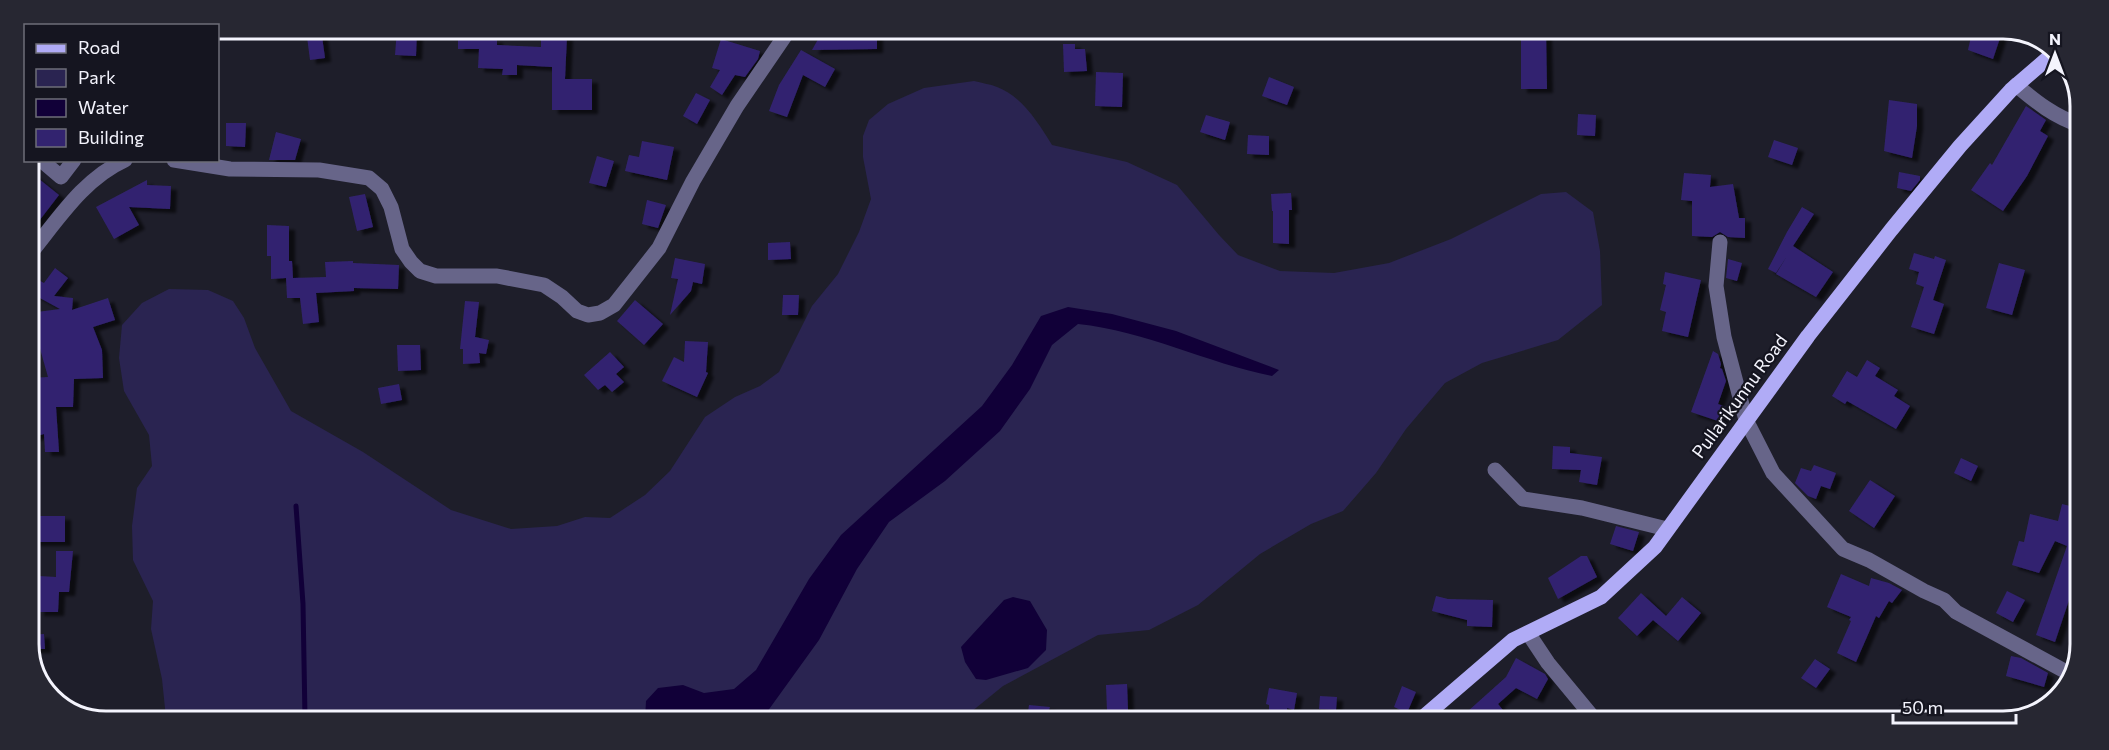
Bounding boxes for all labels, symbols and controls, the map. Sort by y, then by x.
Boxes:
legend [24,24,219,162]
north arrow [2025,24,2085,84]
text: N [2049,29,2061,48]
text: Road [78,36,120,58]
text: Park [78,66,116,88]
text: Water [78,96,129,118]
text: Building [78,126,144,148]
street label: Pullarikunnu Road [1687,330,1791,462]
scale bar [1893,687,2016,725]
text: 50 m [1902,696,1943,718]

